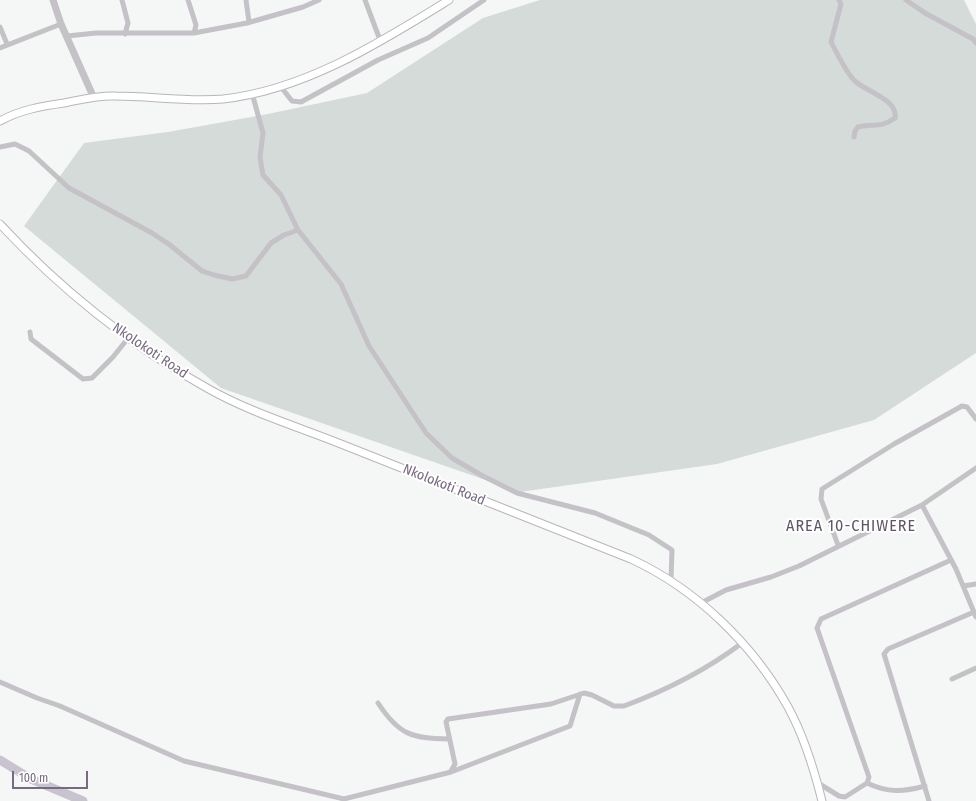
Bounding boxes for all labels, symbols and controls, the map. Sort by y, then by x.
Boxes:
street label: Nkolokoti Road [109,320,191,382]
street label: Nkolokoti Road [400,461,488,509]
district label: AREA 10-CHIWERE [786,517,916,537]
scale bar [14,763,90,789]
text: 100 m [19,771,48,785]

